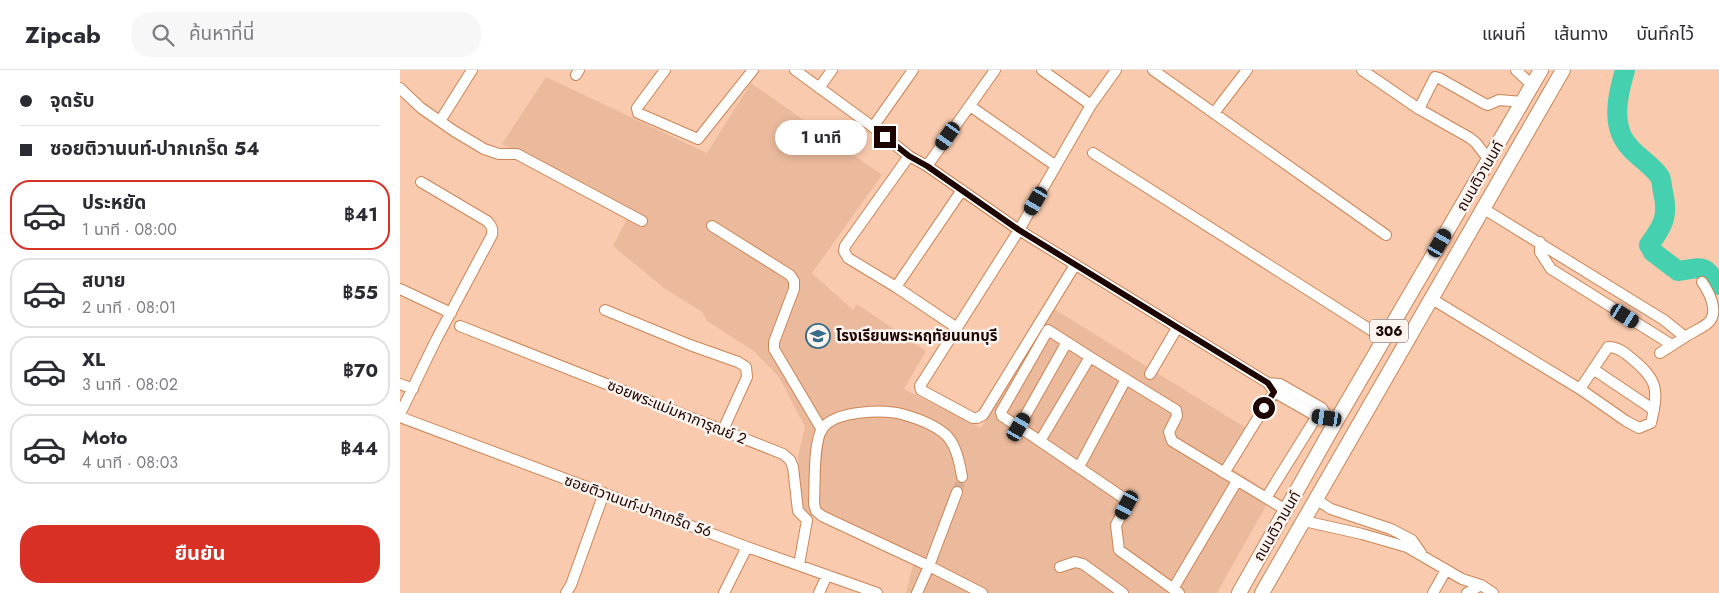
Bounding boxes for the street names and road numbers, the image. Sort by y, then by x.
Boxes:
street label: ถนนติวานนท์ [1451,137,1509,215]
road number: 306 [1370,320,1408,342]
street label: ซอยพระแม่มหาการุณย์ 2 [604,374,750,450]
street label: ซอยติวานนท์-ปากเกร็ด 56 [561,469,715,543]
street label: ถนนติวานนท์ [1248,487,1306,565]

